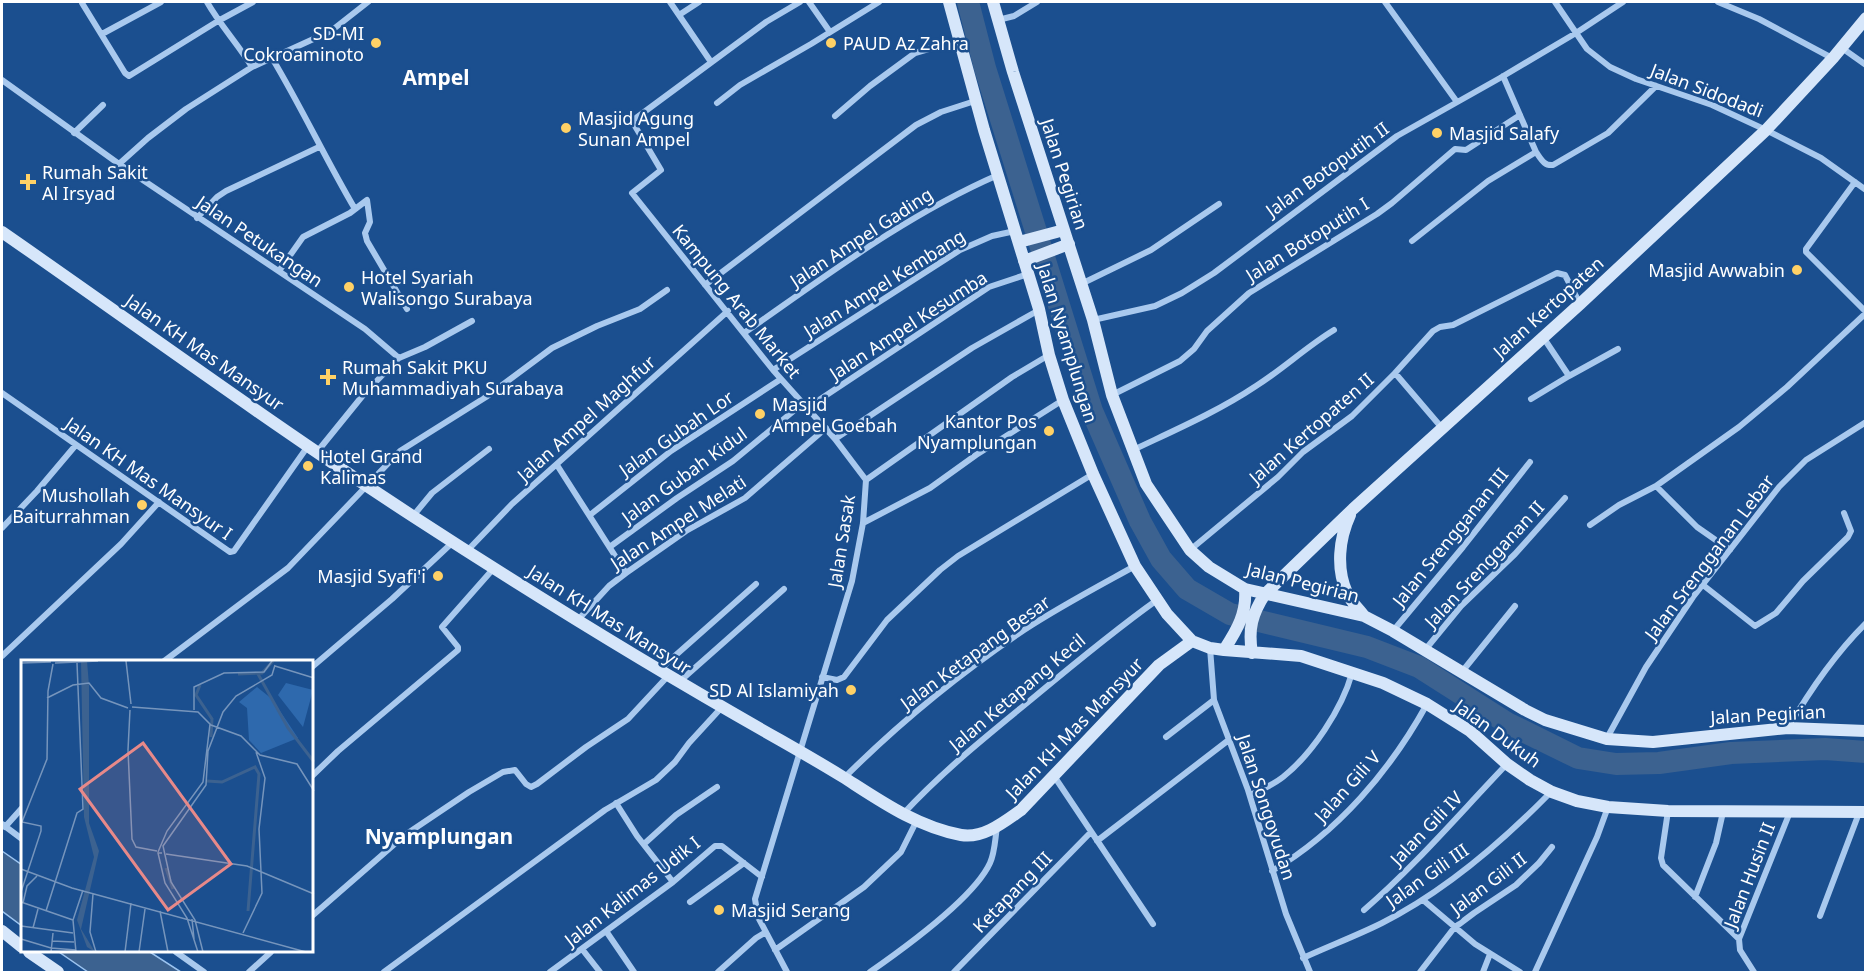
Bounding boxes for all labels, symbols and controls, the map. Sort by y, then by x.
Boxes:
place label: SD-MI Cokroaminoto [243,21,364,66]
place label: PAUD Az Zahra [843,31,969,55]
marker: SD-MI Cokroaminoto [369,36,383,50]
marker: PAUD Az Zahra [824,36,838,50]
street label: Jalan Sidodadi [1645,57,1767,123]
district label: Ampel [402,63,470,91]
place label: Masjid Agung Sunan Ampel [578,106,694,151]
street label: Jalan Pegirian [1035,113,1094,233]
street label: Jalan Botoputih II [1259,116,1393,223]
marker: Masjid Agung Sunan Ampel [559,121,573,135]
place label: Masjid Salafy [1449,121,1560,145]
marker: Masjid Salafy [1430,126,1444,140]
place label: Rumah Sakit Al Irsyad [42,160,148,205]
marker: Rumah Sakit Al Irsyad [19,173,37,191]
street label: Jalan Ampel Gading [783,182,937,293]
street label: Jalan Petukangan [191,189,328,292]
street label: Jalan Botoputih I [1239,192,1373,288]
street label: Kampung Arab Market [667,219,807,383]
street label: Jalan Ampel Kembang [797,224,969,343]
street label: Jalan Kertopaten [1486,251,1608,364]
street label: Jalan Nyamplungan [1032,258,1104,426]
place label: Masjid Awwabin [1648,258,1785,282]
marker: Masjid Awwabin [1790,263,1804,277]
place label: Hotel Syariah Walisongo Surabaya [361,265,533,310]
street label: Jalan Ampel Kesumba [823,265,991,386]
marker: Hotel Syariah Walisongo Surabaya [342,280,356,294]
street label: Jalan KH Mas Mansyur [119,287,289,416]
street label: Jalan Ampel Maghfur [510,349,661,488]
place label: Rumah Sakit PKU Muhammadiyah Surabaya [342,355,564,400]
street label: Jalan Kertopaten II [1242,367,1378,490]
marker: Rumah Sakit PKU Muhammadiyah Surabaya [319,368,337,386]
street label: Jalan Gubah Lor [612,384,738,483]
place label: Masjid Ampel Goebah [772,392,897,437]
marker: Masjid Ampel Goebah [753,407,767,421]
place label: Kantor Pos Nyamplungan [917,409,1037,454]
street label: Jalan KH Mas Mansyur I [59,410,237,545]
street label: Jalan Gubah Kidul [615,421,751,530]
marker: Kantor Pos Nyamplungan [1042,424,1056,438]
place label: Hotel Grand Kalimas [320,444,423,489]
marker: Hotel Grand Kalimas [301,459,315,473]
street label: Jalan Srengganan III [1388,464,1512,610]
street label: Jalan Ampel Melati [604,469,750,576]
street label: Jalan Srengganan Lebar [1638,469,1779,646]
place label: Mushollah Baiturrahman [12,483,130,528]
street label: Jalan Sasak [821,492,860,591]
street label: Jalan Srengganan II [1420,496,1548,632]
marker: Mushollah Baiturrahman [135,498,149,512]
street label: Jalan Pegirian [1242,556,1362,608]
street label: Jalan KH Mas Mansyur [522,558,697,679]
place label: Masjid Syafi'i [317,564,426,588]
marker: Masjid Syafi'i [431,569,445,583]
street label: Jalan Ketapang Besar [894,589,1055,716]
street label: Jalan Ketapang Kecil [942,628,1090,757]
street label: Jalan KH Mas Mansyur [999,652,1148,806]
inset map [21,660,314,953]
place label: SD Al Islamiyah [709,678,839,702]
marker: SD Al Islamiyah [844,683,858,697]
street label: Jalan Dukuh [1448,692,1546,773]
street label: Jalan Pegirian [1708,699,1826,729]
street label: Jalan Songoyudan [1232,729,1302,883]
street label: Jalan Gili V [1307,745,1386,828]
street label: Jalan Gili IV [1383,786,1467,872]
street label: Jalan Husin II [1717,819,1780,933]
district label: Nyamplungan [365,822,513,850]
street label: Jalan Kalimas Udik I [558,831,705,953]
street label: Jalan Gili III [1379,838,1473,913]
street label: Ketapang III [967,846,1057,938]
street label: Jalan Gili II [1443,846,1531,921]
place label: Masjid Serang [731,898,850,922]
marker: Masjid Serang [712,903,726,917]

